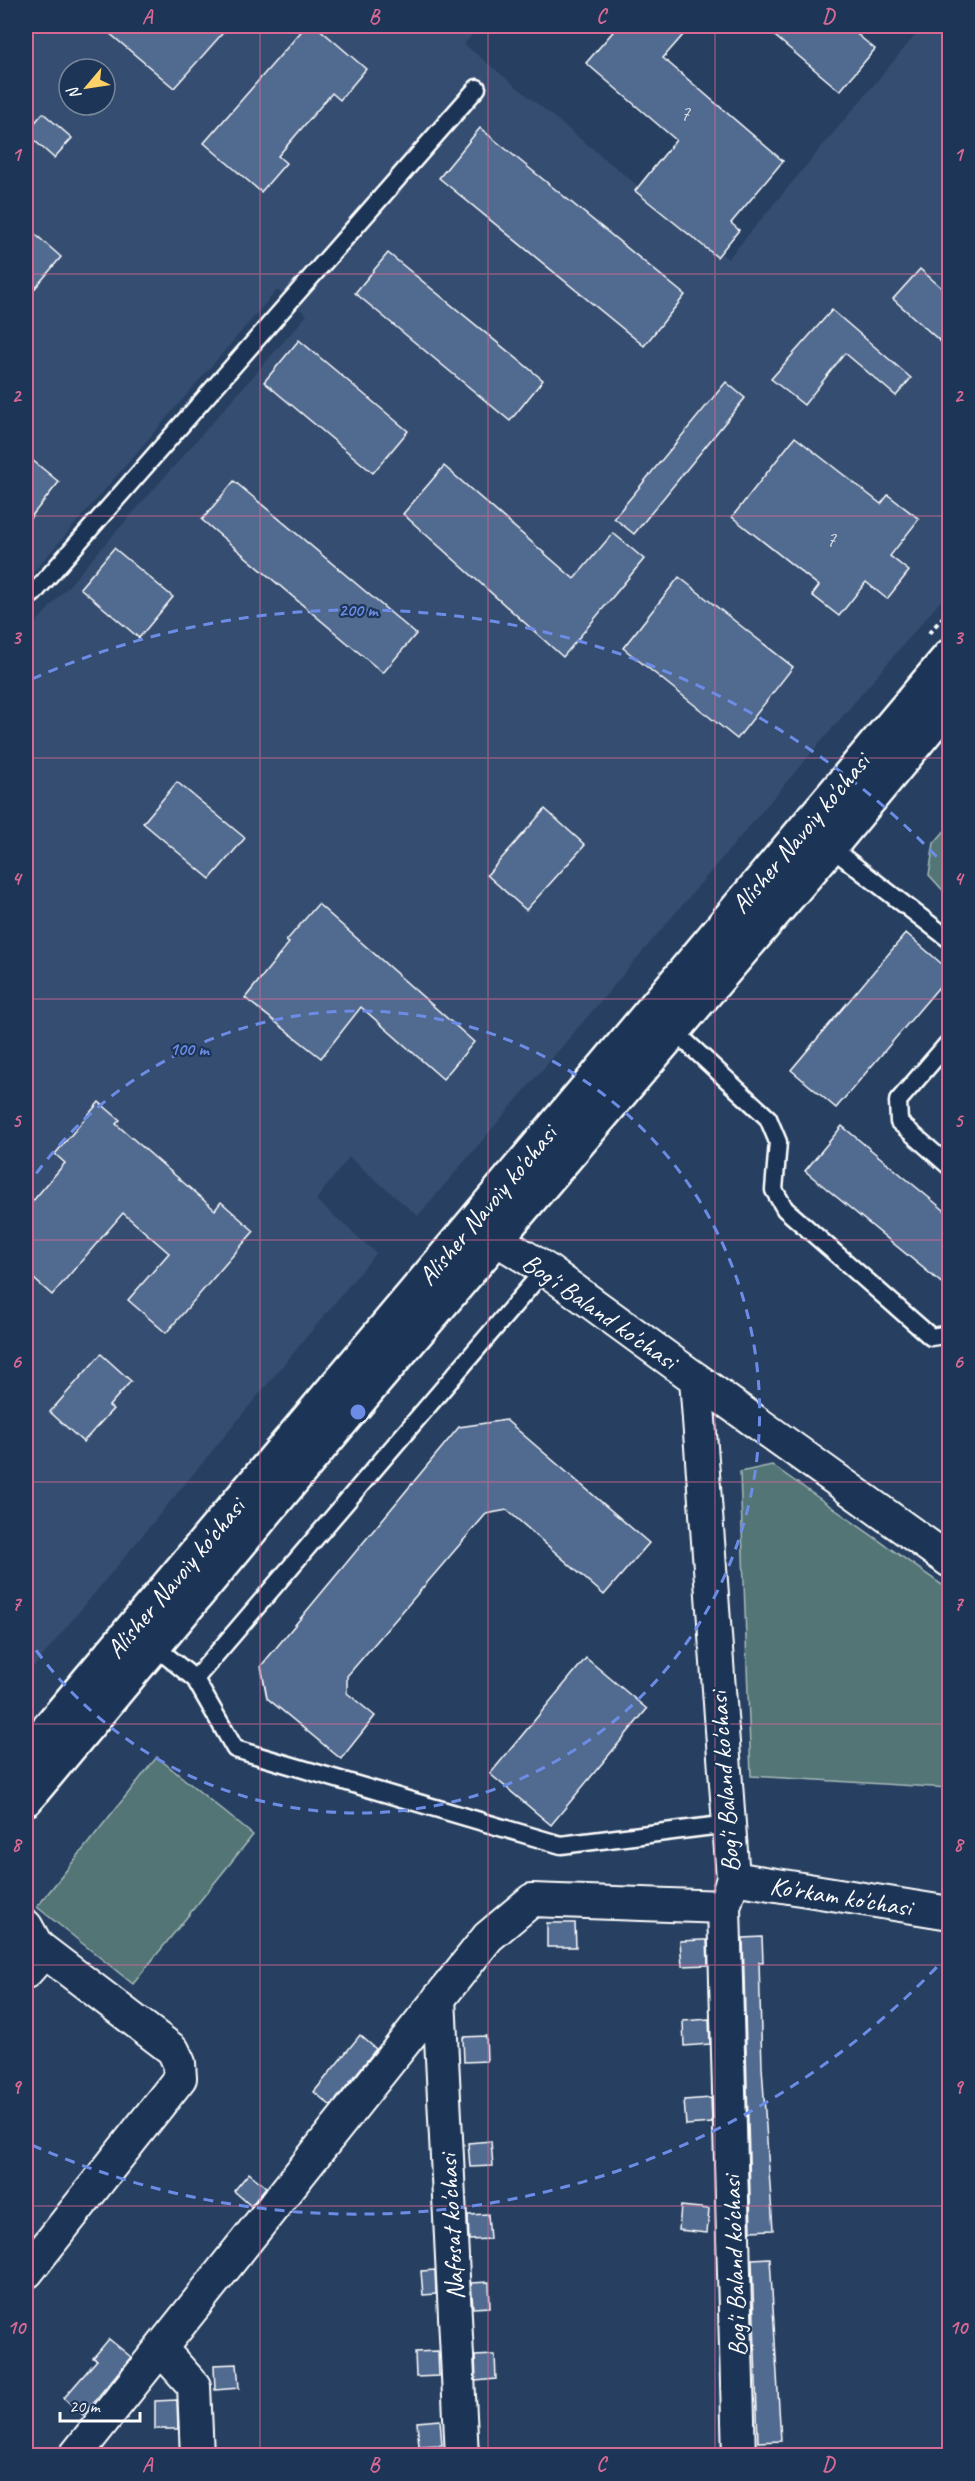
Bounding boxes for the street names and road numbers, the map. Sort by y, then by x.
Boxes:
street label: Alisher Navoiy ko'chasi [724,744,879,920]
street label: Alisher Navoiy ko'chasi [411,1116,566,1292]
street label: Bog'i Baland ko'chasi [516,1246,686,1379]
street label: Alisher Navoiy ko'chasi [99,1489,254,1665]
street label: Bog'i Baland ko'chasi [701,1687,747,1874]
street label: Ko'rkam ko'chasi [768,1869,917,1924]
street label: Nafosat ko'chasi [431,2150,472,2301]
street label: Bog'i Baland ko'chasi [715,2172,754,2357]

